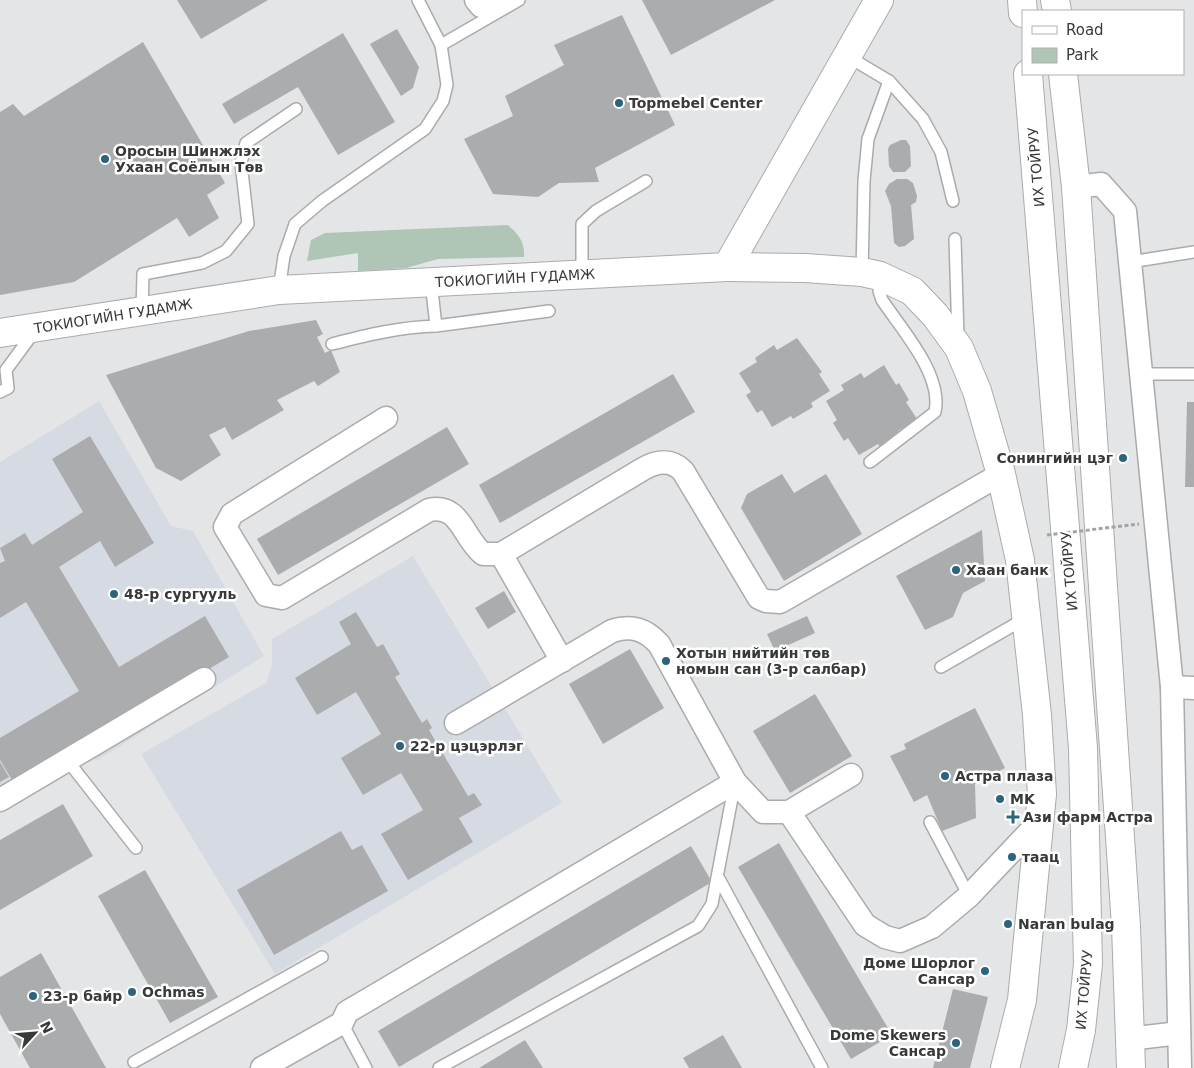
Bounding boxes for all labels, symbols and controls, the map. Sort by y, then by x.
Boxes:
legend [1022,10,1184,75]
text: Road [1066,21,1104,39]
text: Park [1066,46,1099,64]
place label: Topmebel Center [629,95,763,111]
marker: Topmebel Center [613,97,625,109]
street label: ИХ ТОЙРУУ [1024,126,1047,208]
place label: Оросын Шинжлэх Ухаан Соёлын Төв [115,143,263,175]
marker: Оросын Шинжлэх Ухаан Соёлын Төв [99,153,111,165]
street label: ТОКИОГИЙН ГУДАМЖ [434,265,595,290]
street label: ТОКИОГИЙН ГУДАМЖ [31,295,193,337]
place label: Сонингийн цэг [996,450,1113,466]
marker: Сонингийн цэг [1117,452,1129,464]
street label: ИХ ТОЙРУУ [1057,530,1080,612]
place label: Хаан банк [966,562,1049,578]
marker: Хаан банк [950,564,962,576]
place label: 48-р сургууль [124,586,236,602]
marker: 48-р сургууль [108,588,120,600]
place label: Хотын нийтийн төв номын сан (3-р салбар) [676,645,867,677]
marker: Хотын нийтийн төв номын сан (3-р салбар) [660,655,672,667]
place label: 22-р цэцэрлэг [410,738,523,754]
marker: 22-р цэцэрлэг [394,740,406,752]
place label: Астра плаза [955,768,1054,784]
marker: Астра плаза [939,770,951,782]
place label: MK [1010,791,1036,807]
marker: MK [994,793,1006,805]
place label: Ази фарм Астра [1023,809,1153,825]
marker: Ази фарм Астра [1007,811,1019,823]
place label: таац [1022,849,1059,865]
marker: таац [1006,851,1018,863]
place label: Naran bulag [1018,916,1115,932]
marker: Naran bulag [1002,918,1014,930]
street label: ИХ ТОЙРУУ [1072,949,1095,1031]
place label: Доме Шорлог Сансар [863,955,975,987]
marker: Доме Шорлог Сансар [979,965,991,977]
place label: Ochmas [142,984,205,1000]
marker: Ochmas [126,986,138,998]
place label: 23-р байр [43,988,122,1004]
marker: 23-р байр [27,990,39,1002]
north arrow [10,1008,60,1058]
text: N [37,1019,56,1036]
place label: Dome Skewers Сансар [830,1027,946,1059]
marker: Dome Skewers Сансар [950,1037,962,1049]

